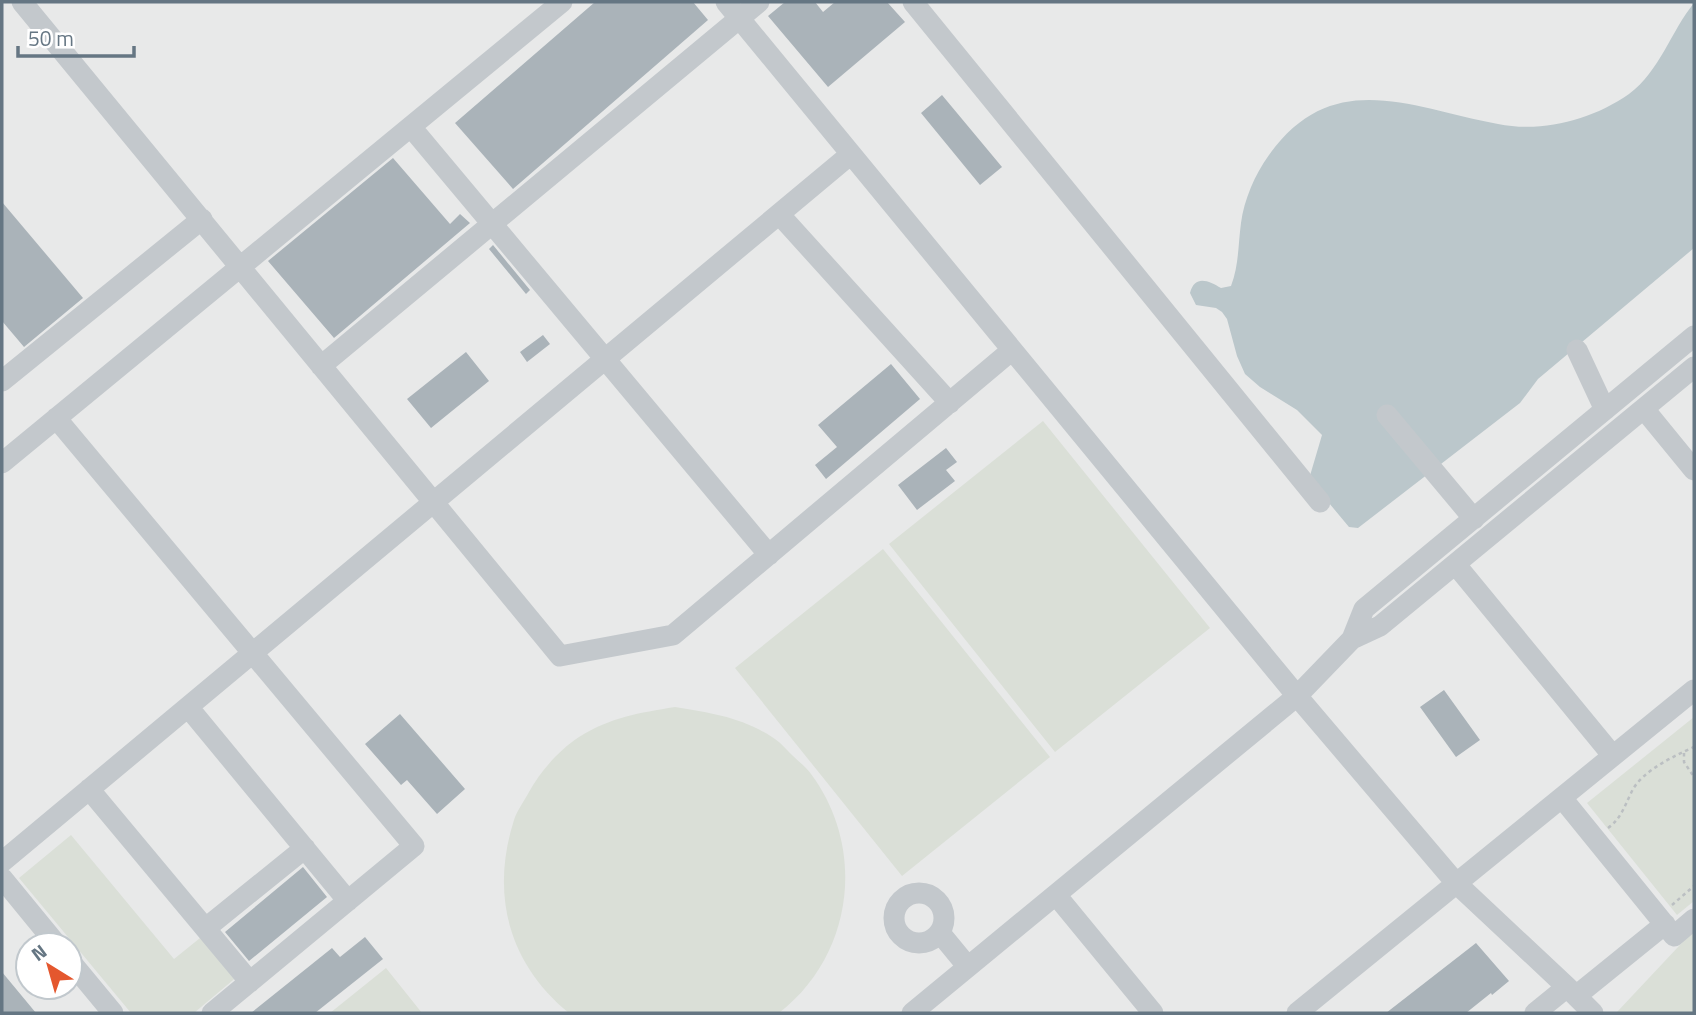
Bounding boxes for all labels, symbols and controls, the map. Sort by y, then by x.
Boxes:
scale bar [18,14,133,58]
text: 50 m [28,22,74,54]
north arrow [14,931,84,1001]
text: N [24,936,52,968]

